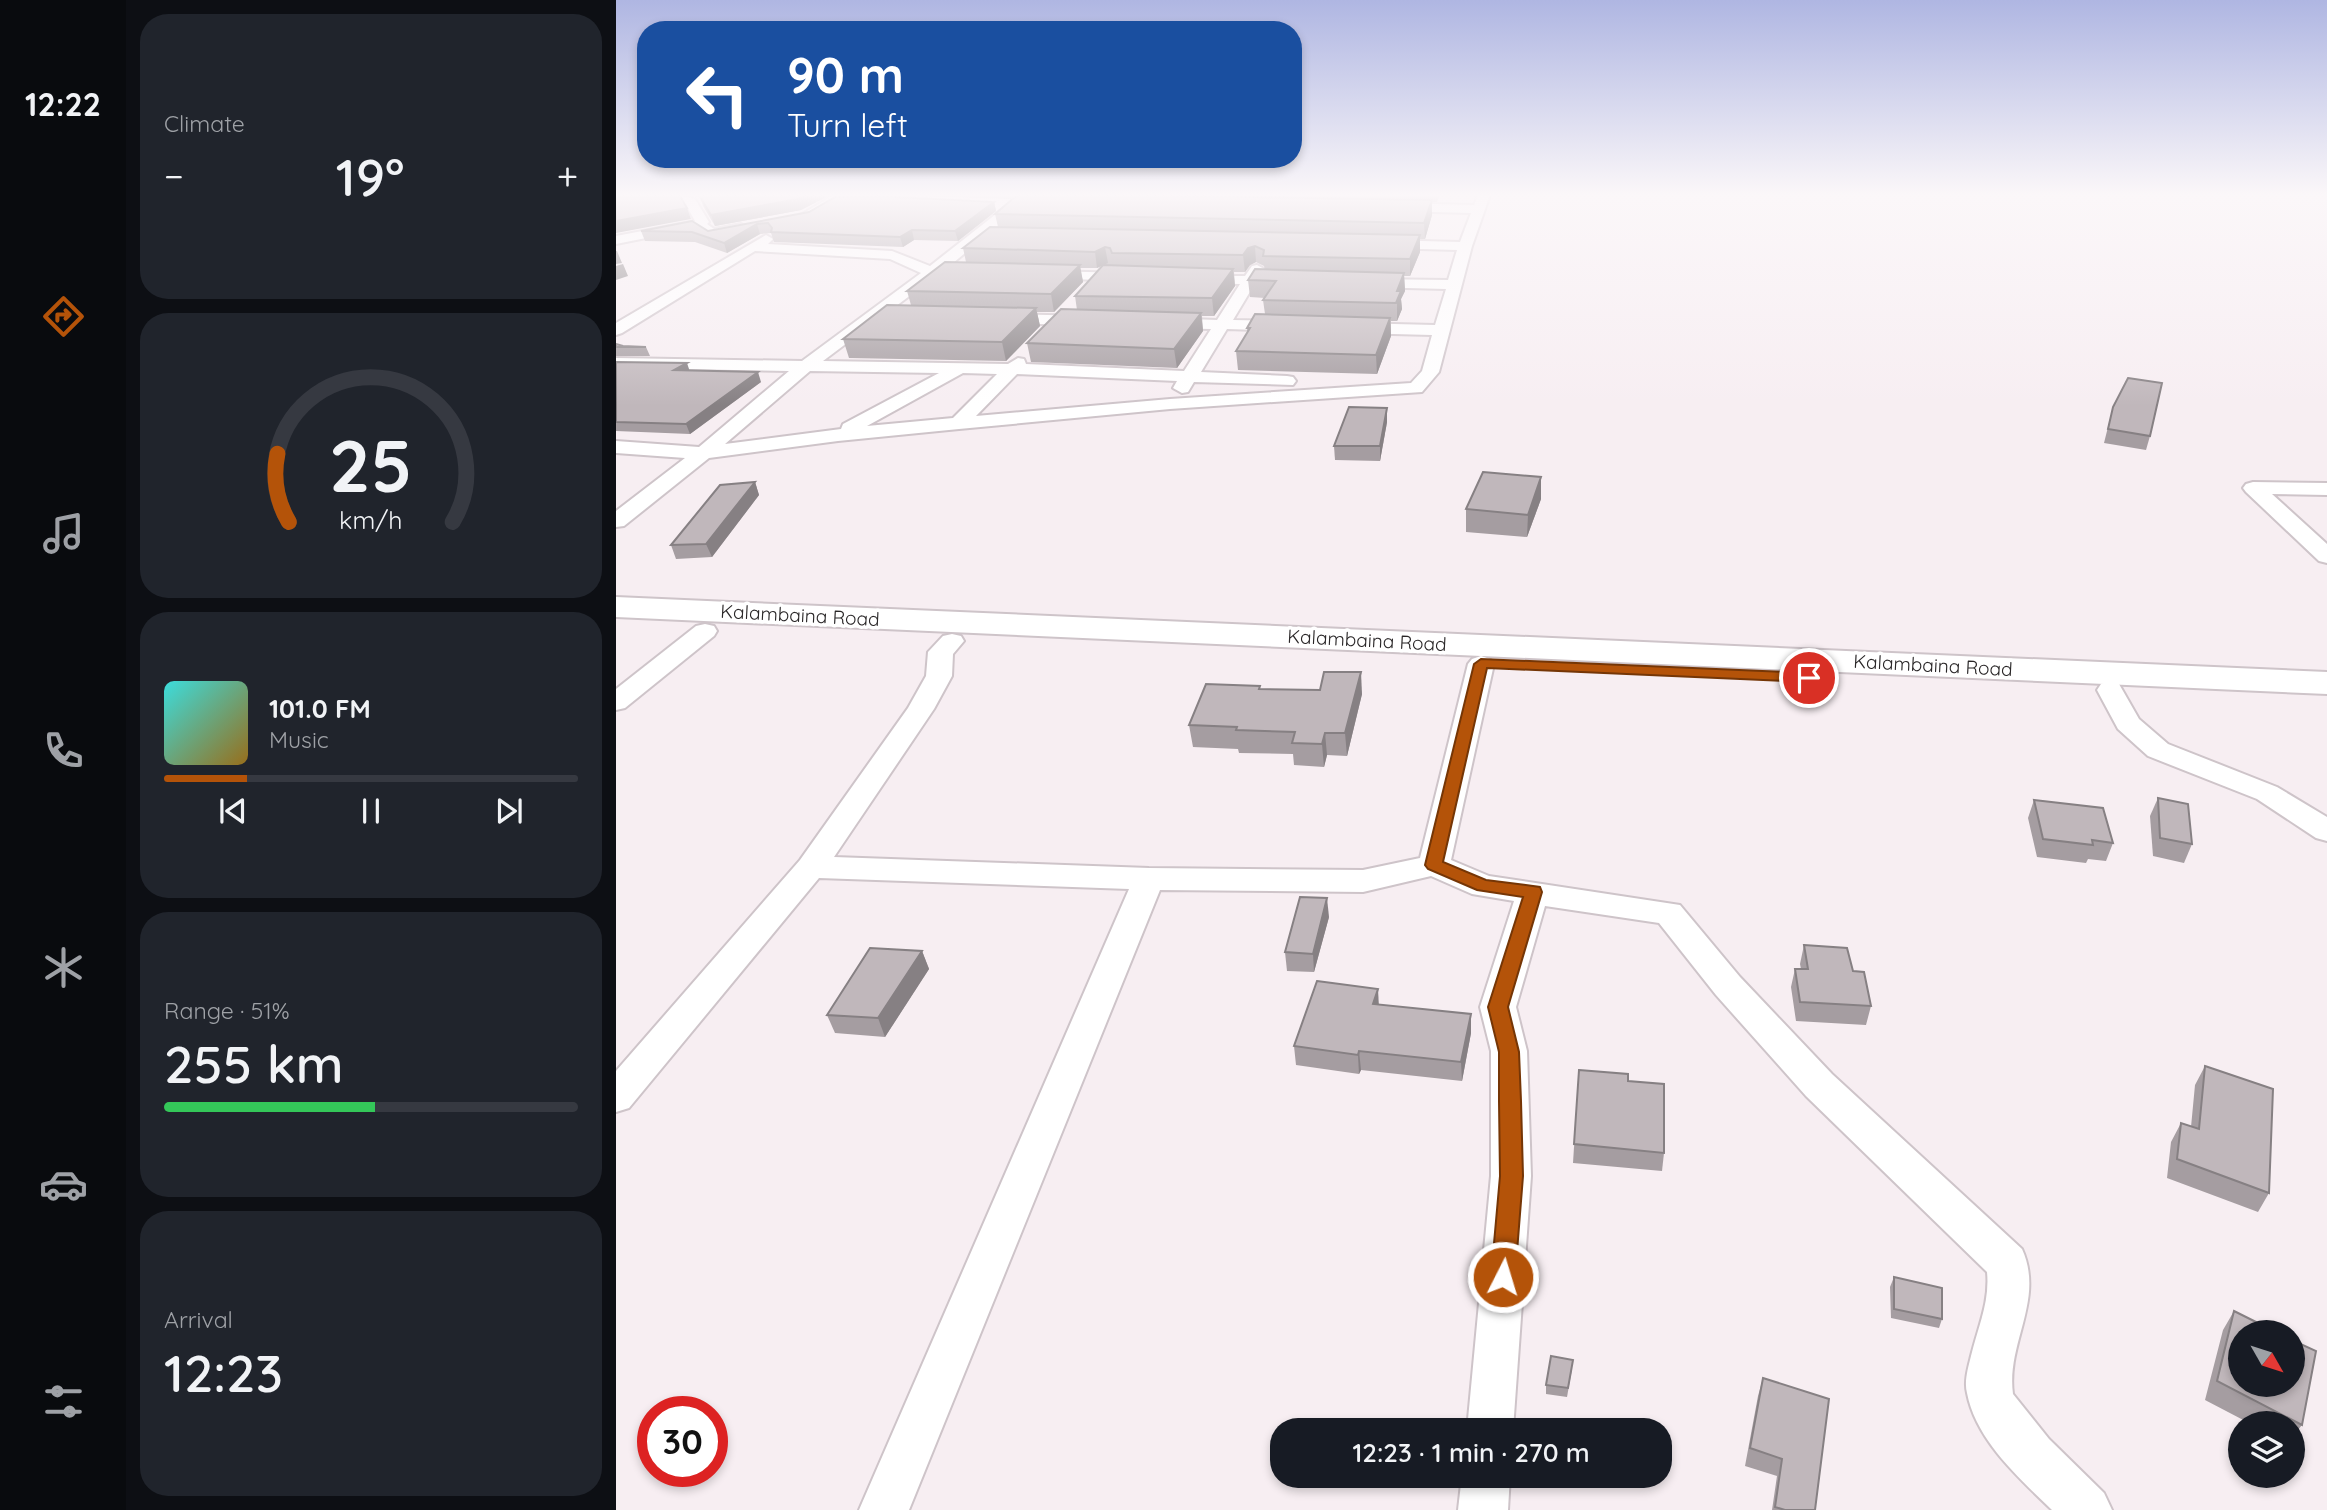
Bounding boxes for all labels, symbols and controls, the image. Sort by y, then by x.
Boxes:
text: 90 m [787,44,904,105]
icon: left [672,49,763,140]
text: 12:22 [25,84,101,124]
text: Turn left [787,105,908,145]
text: Climate [164,109,245,138]
text: 19° [336,144,405,209]
text: − [164,152,184,200]
text: + [557,152,578,200]
icon: directions [39,292,88,341]
text: 25 [329,419,413,510]
text: km/h [339,504,403,535]
icon: music [39,509,88,558]
street label: Kalambaina Road [720,599,880,631]
street label: Kalambaina Road [1287,624,1447,656]
pin [1779,648,1839,708]
street label: Kalambaina Road [1853,649,2013,681]
icon: arrive [1790,659,1828,697]
text: 101.0 FM [269,692,371,725]
text: Music [269,725,329,754]
icon: phone [39,726,88,775]
icon: previous [214,792,252,830]
icon: pause [352,792,390,830]
icon: next [490,792,528,830]
icon: climate [39,943,88,992]
text: Range · 51% [164,996,290,1025]
text: 255 km [164,1031,343,1096]
icon: car [39,1160,88,1209]
position arrow [1466,1240,1540,1314]
text: Arrival [164,1305,233,1334]
north arrow [2228,1320,2305,1396]
map controls [2228,1320,2305,1488]
text: 12:23 [164,1340,283,1405]
icon: filters [39,1377,88,1426]
speed limit sign: 30 [637,1396,728,1487]
button: layers [2228,1411,2305,1488]
text: 12:23 · 1 min · 270 m [1352,1436,1590,1469]

